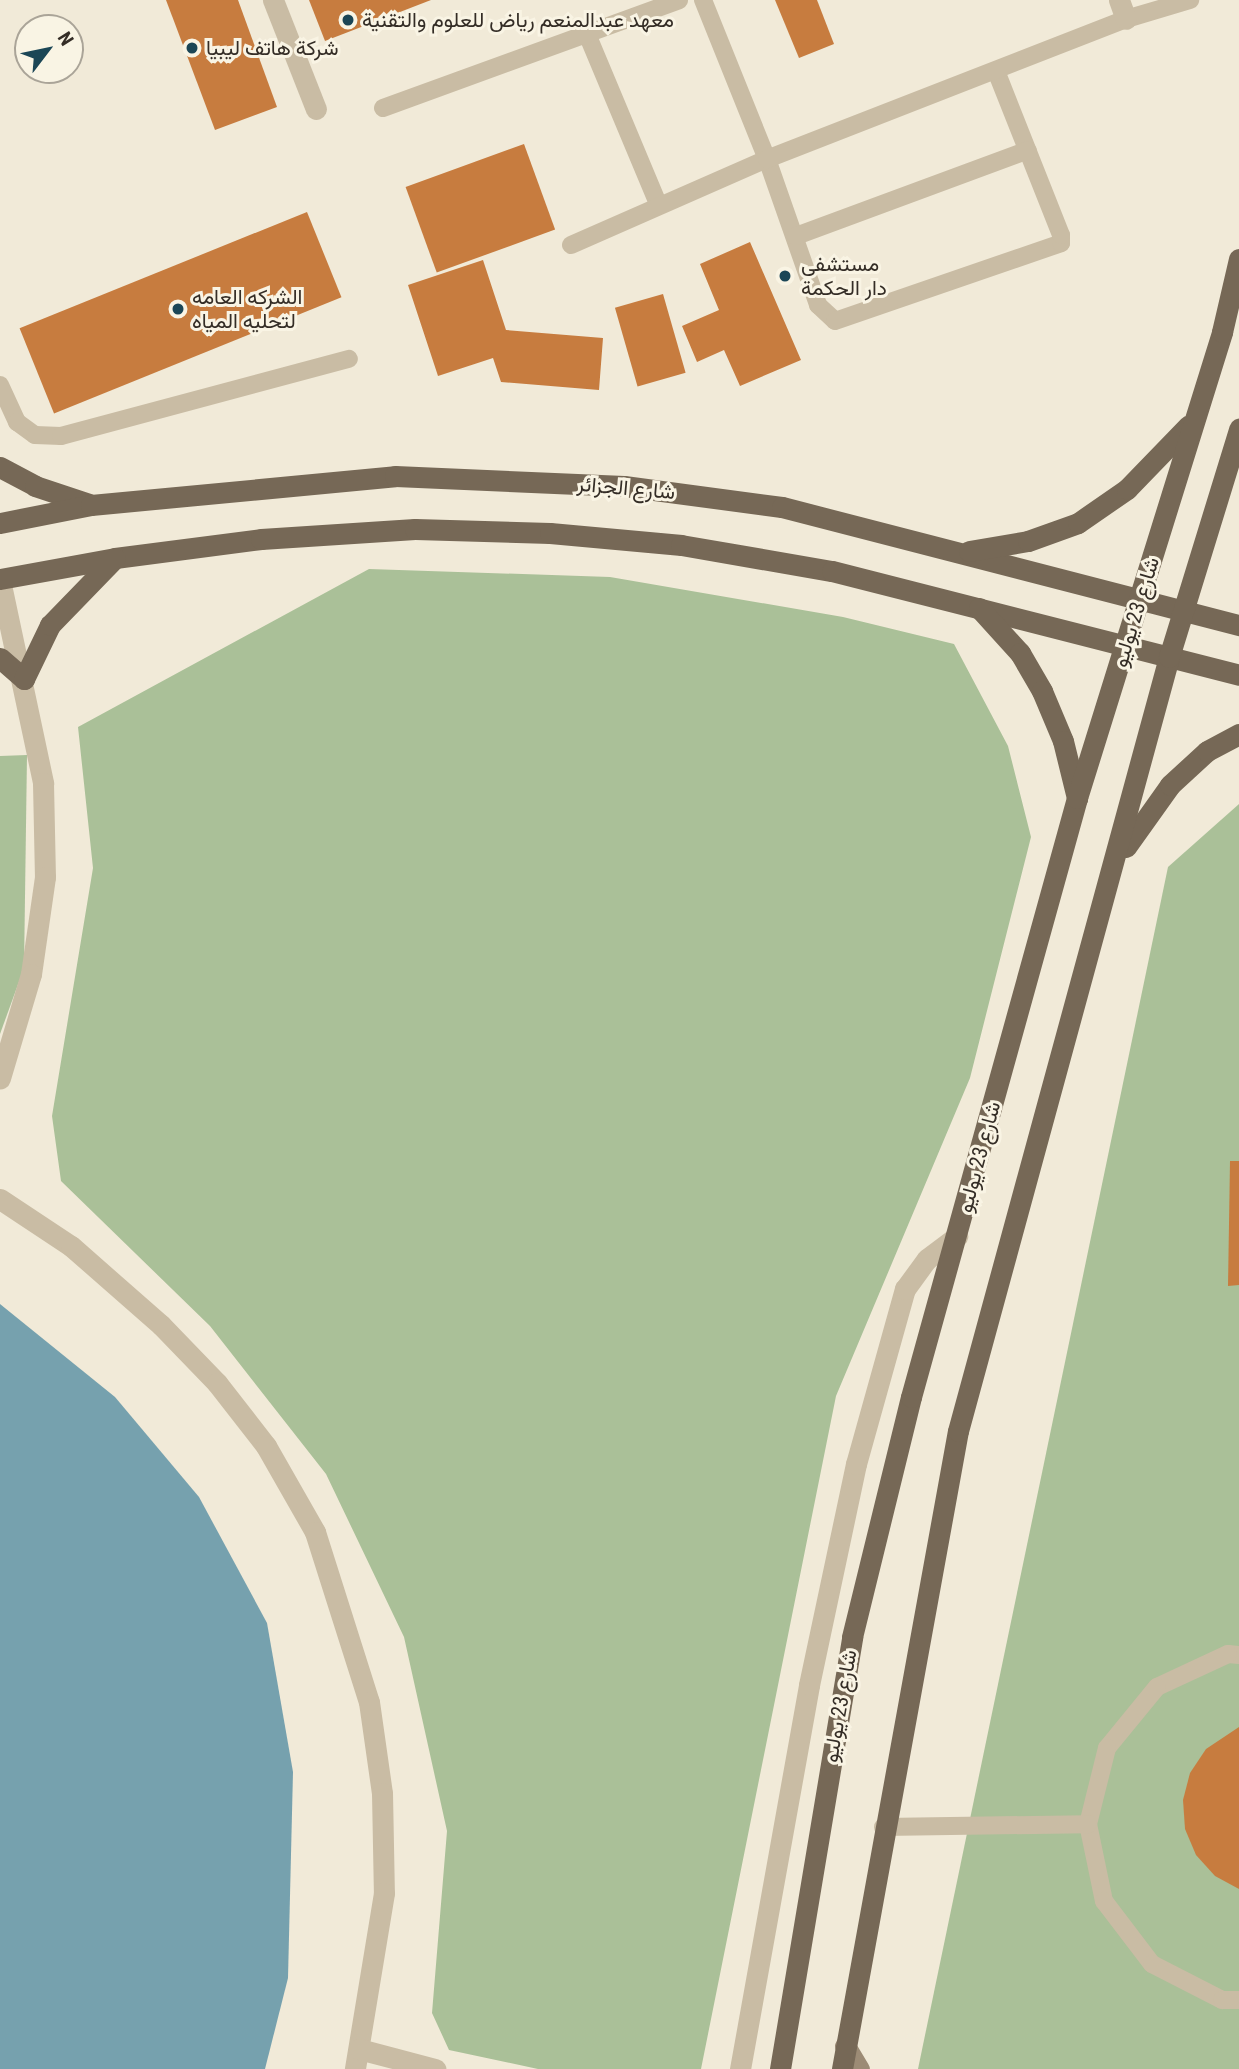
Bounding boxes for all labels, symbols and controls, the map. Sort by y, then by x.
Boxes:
place label: معهد عبدالمنعم رياض للعلوم والتقنية [362,7,674,33]
marker: معهد عبدالمنعم رياض للعلوم والتقنية [340,12,356,28]
north arrow [14,14,84,84]
text: N [53,28,78,50]
place label: شركة هاتف ليبيا [206,35,339,61]
marker: شركة هاتف ليبيا [184,40,200,56]
place label: مستشفى دار الحكمة [801,251,887,301]
marker: مستشفى دار الحكمة [775,266,795,286]
place label: الشركه العامه لتحليه المياه [192,284,302,334]
marker: الشركه العامه لتحليه المياه [170,301,186,317]
street label: شارع الجزائر [576,471,676,505]
street label: شارع 23 يوليو [1107,554,1165,670]
street label: شارع 23 يوليو [952,1099,1006,1215]
street label: شارع 23 يوليو [818,1648,862,1764]

